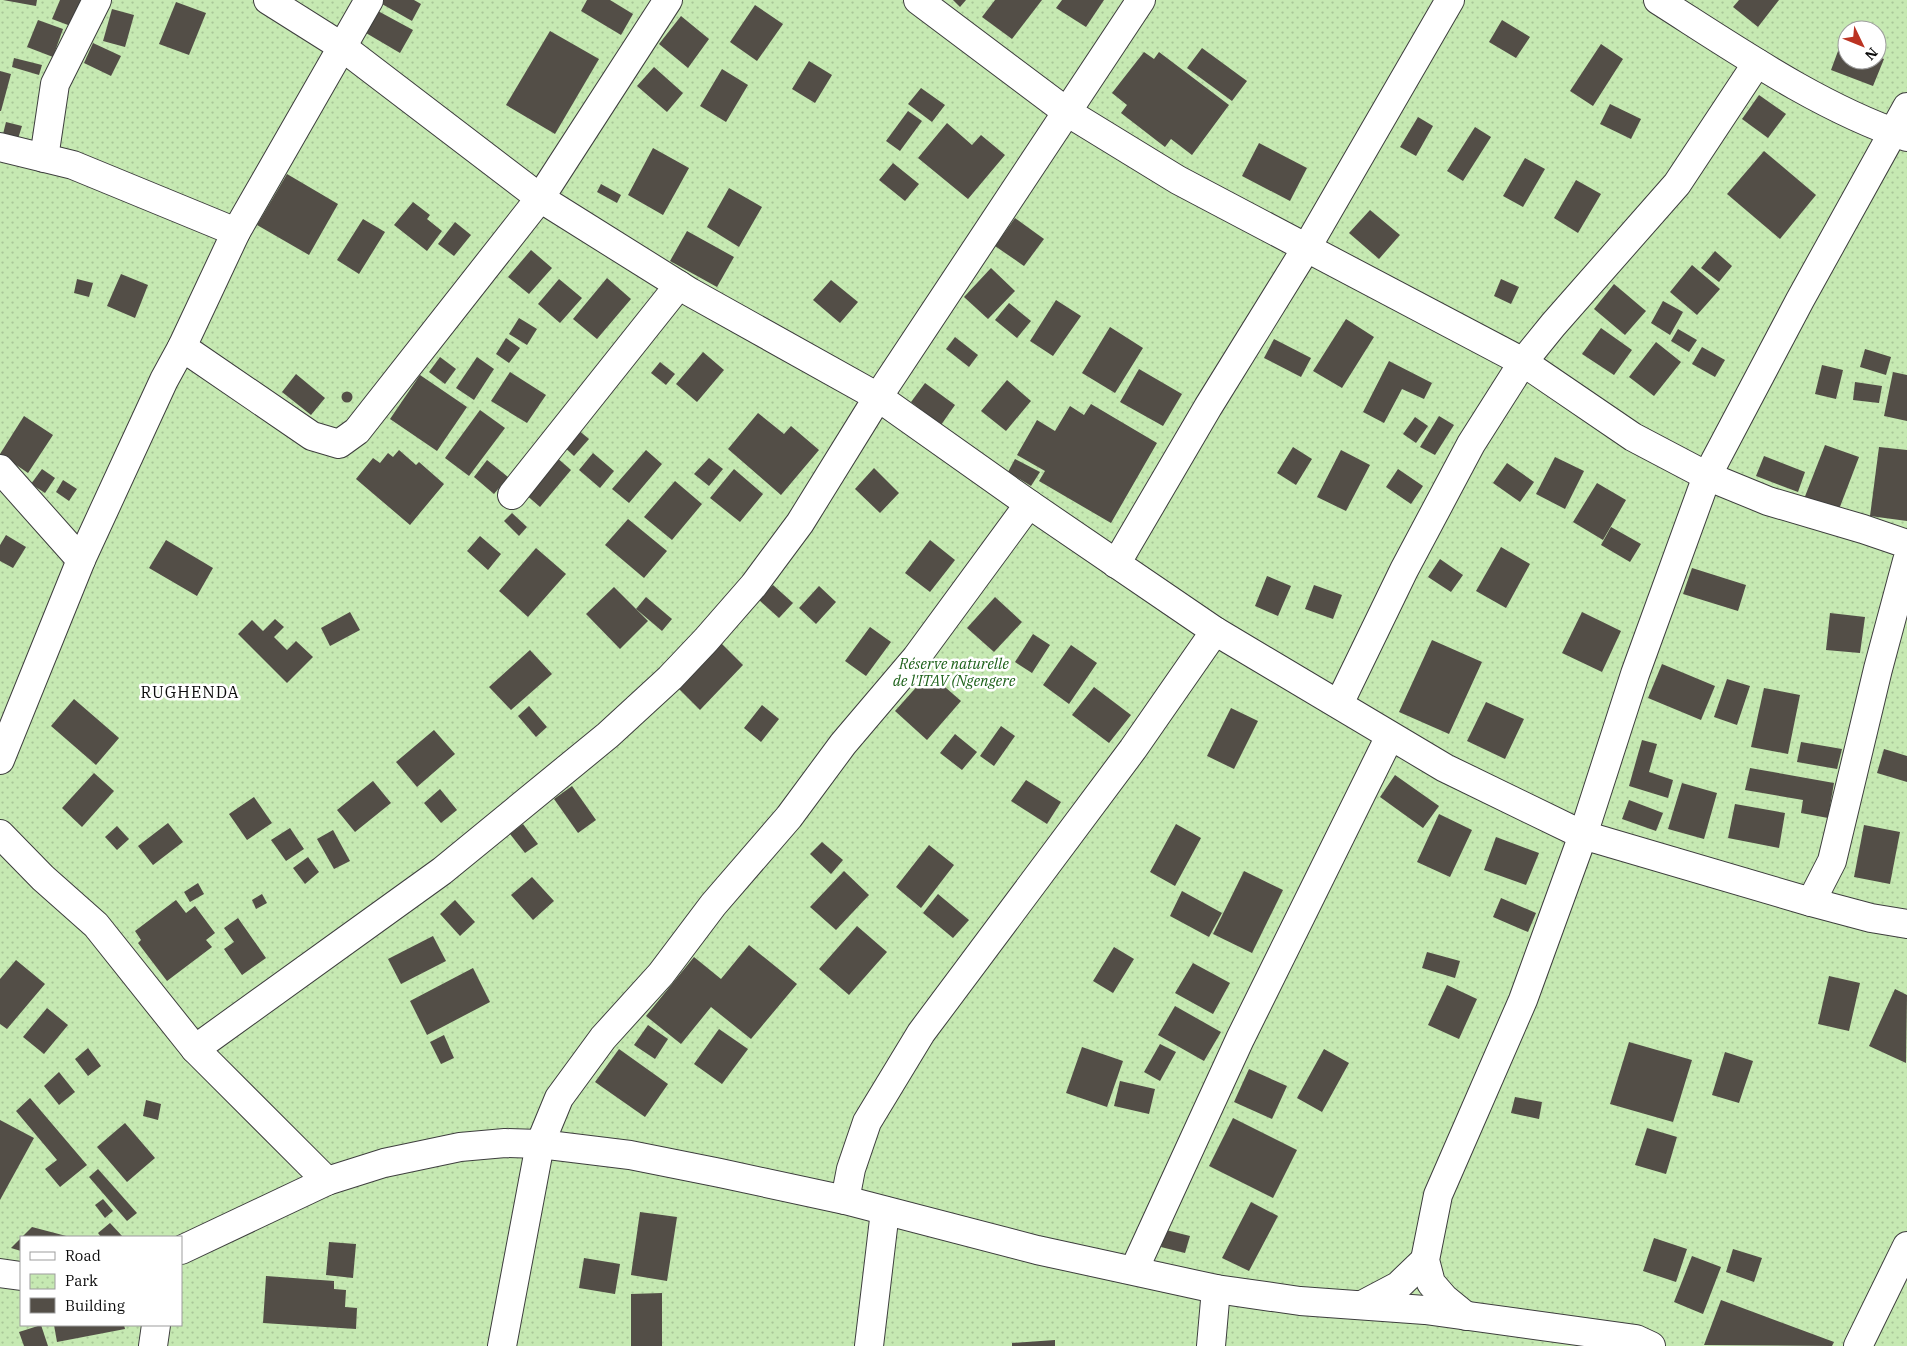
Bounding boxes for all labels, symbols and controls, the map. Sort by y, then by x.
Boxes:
north arrow [1837,20,1887,70]
text: N [1861,44,1882,64]
park label: Réserve naturelle de l'ITAV (Ngengere [893,654,1016,690]
district label: RUGHENDA [140,682,240,702]
legend [20,1236,182,1326]
text: Road [65,1246,101,1265]
text: Park [65,1271,98,1290]
text: Building [65,1296,125,1315]

